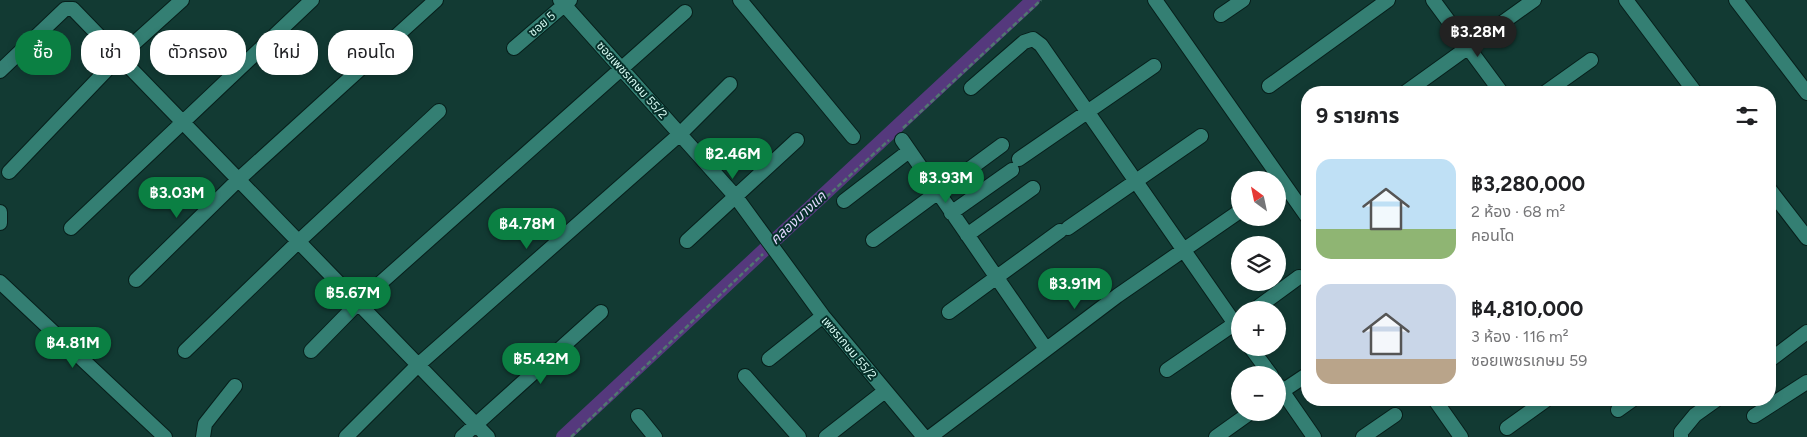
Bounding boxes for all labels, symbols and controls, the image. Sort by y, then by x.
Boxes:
street label: ซอย 5 [526,9,558,39]
pin: ฿3.28M [1437,15,1519,58]
text: ฿3.28M [1451,22,1505,41]
chip: ซื้อ [15,30,71,75]
chip: เช่า [81,30,140,75]
chip: ตัวกรอง [150,30,246,75]
chip: ใหม่ [256,30,318,75]
chip: คอนโด [328,30,413,75]
street label: ซอยเพชรเกษม 55/2 [594,39,670,121]
icon: filters [1733,102,1761,130]
text: 9 รายการ [1316,103,1399,128]
pin: ฿2.46M [692,138,774,180]
text: ฿2.46M [705,144,761,163]
pin: ฿3.93M [905,162,987,204]
text: ฿3.93M [919,168,973,187]
north arrow [1231,171,1286,226]
map controls [1231,171,1286,421]
text: ฿3,280,000 [1471,171,1585,196]
pin: ฿3.03M [136,176,218,219]
icon: home [1356,179,1416,239]
text: ฿3.03M [149,183,205,202]
water label: คลองบางแค [767,187,830,248]
text: 2 ห้อง · 68 m² [1471,202,1565,221]
pin: ฿4.78M [486,208,568,250]
text: ฿4.78M [499,214,555,233]
text: คอนโด [1471,226,1514,245]
button: layers [1231,236,1286,291]
pin: ฿3.91M [1034,268,1116,310]
text: ฿3.91M [1049,274,1101,293]
pin: ฿5.67M [312,276,394,319]
text: ฿5.67M [326,283,380,302]
text: ฿4,810,000 [1471,296,1583,321]
button: + [1231,301,1286,356]
icon: home [1356,304,1416,364]
street label: เพชรเกษม 55/2 [819,314,879,382]
pin: ฿4.81M [32,326,114,369]
text: 3 ห้อง · 116 m² [1471,327,1568,346]
text: ฿4.81M [46,333,100,352]
pin: ฿5.42M [500,342,582,385]
text: ฿5.42M [513,349,569,368]
text: ซอยเพชรเกษม 59 [1471,351,1587,370]
button: − [1231,366,1286,421]

